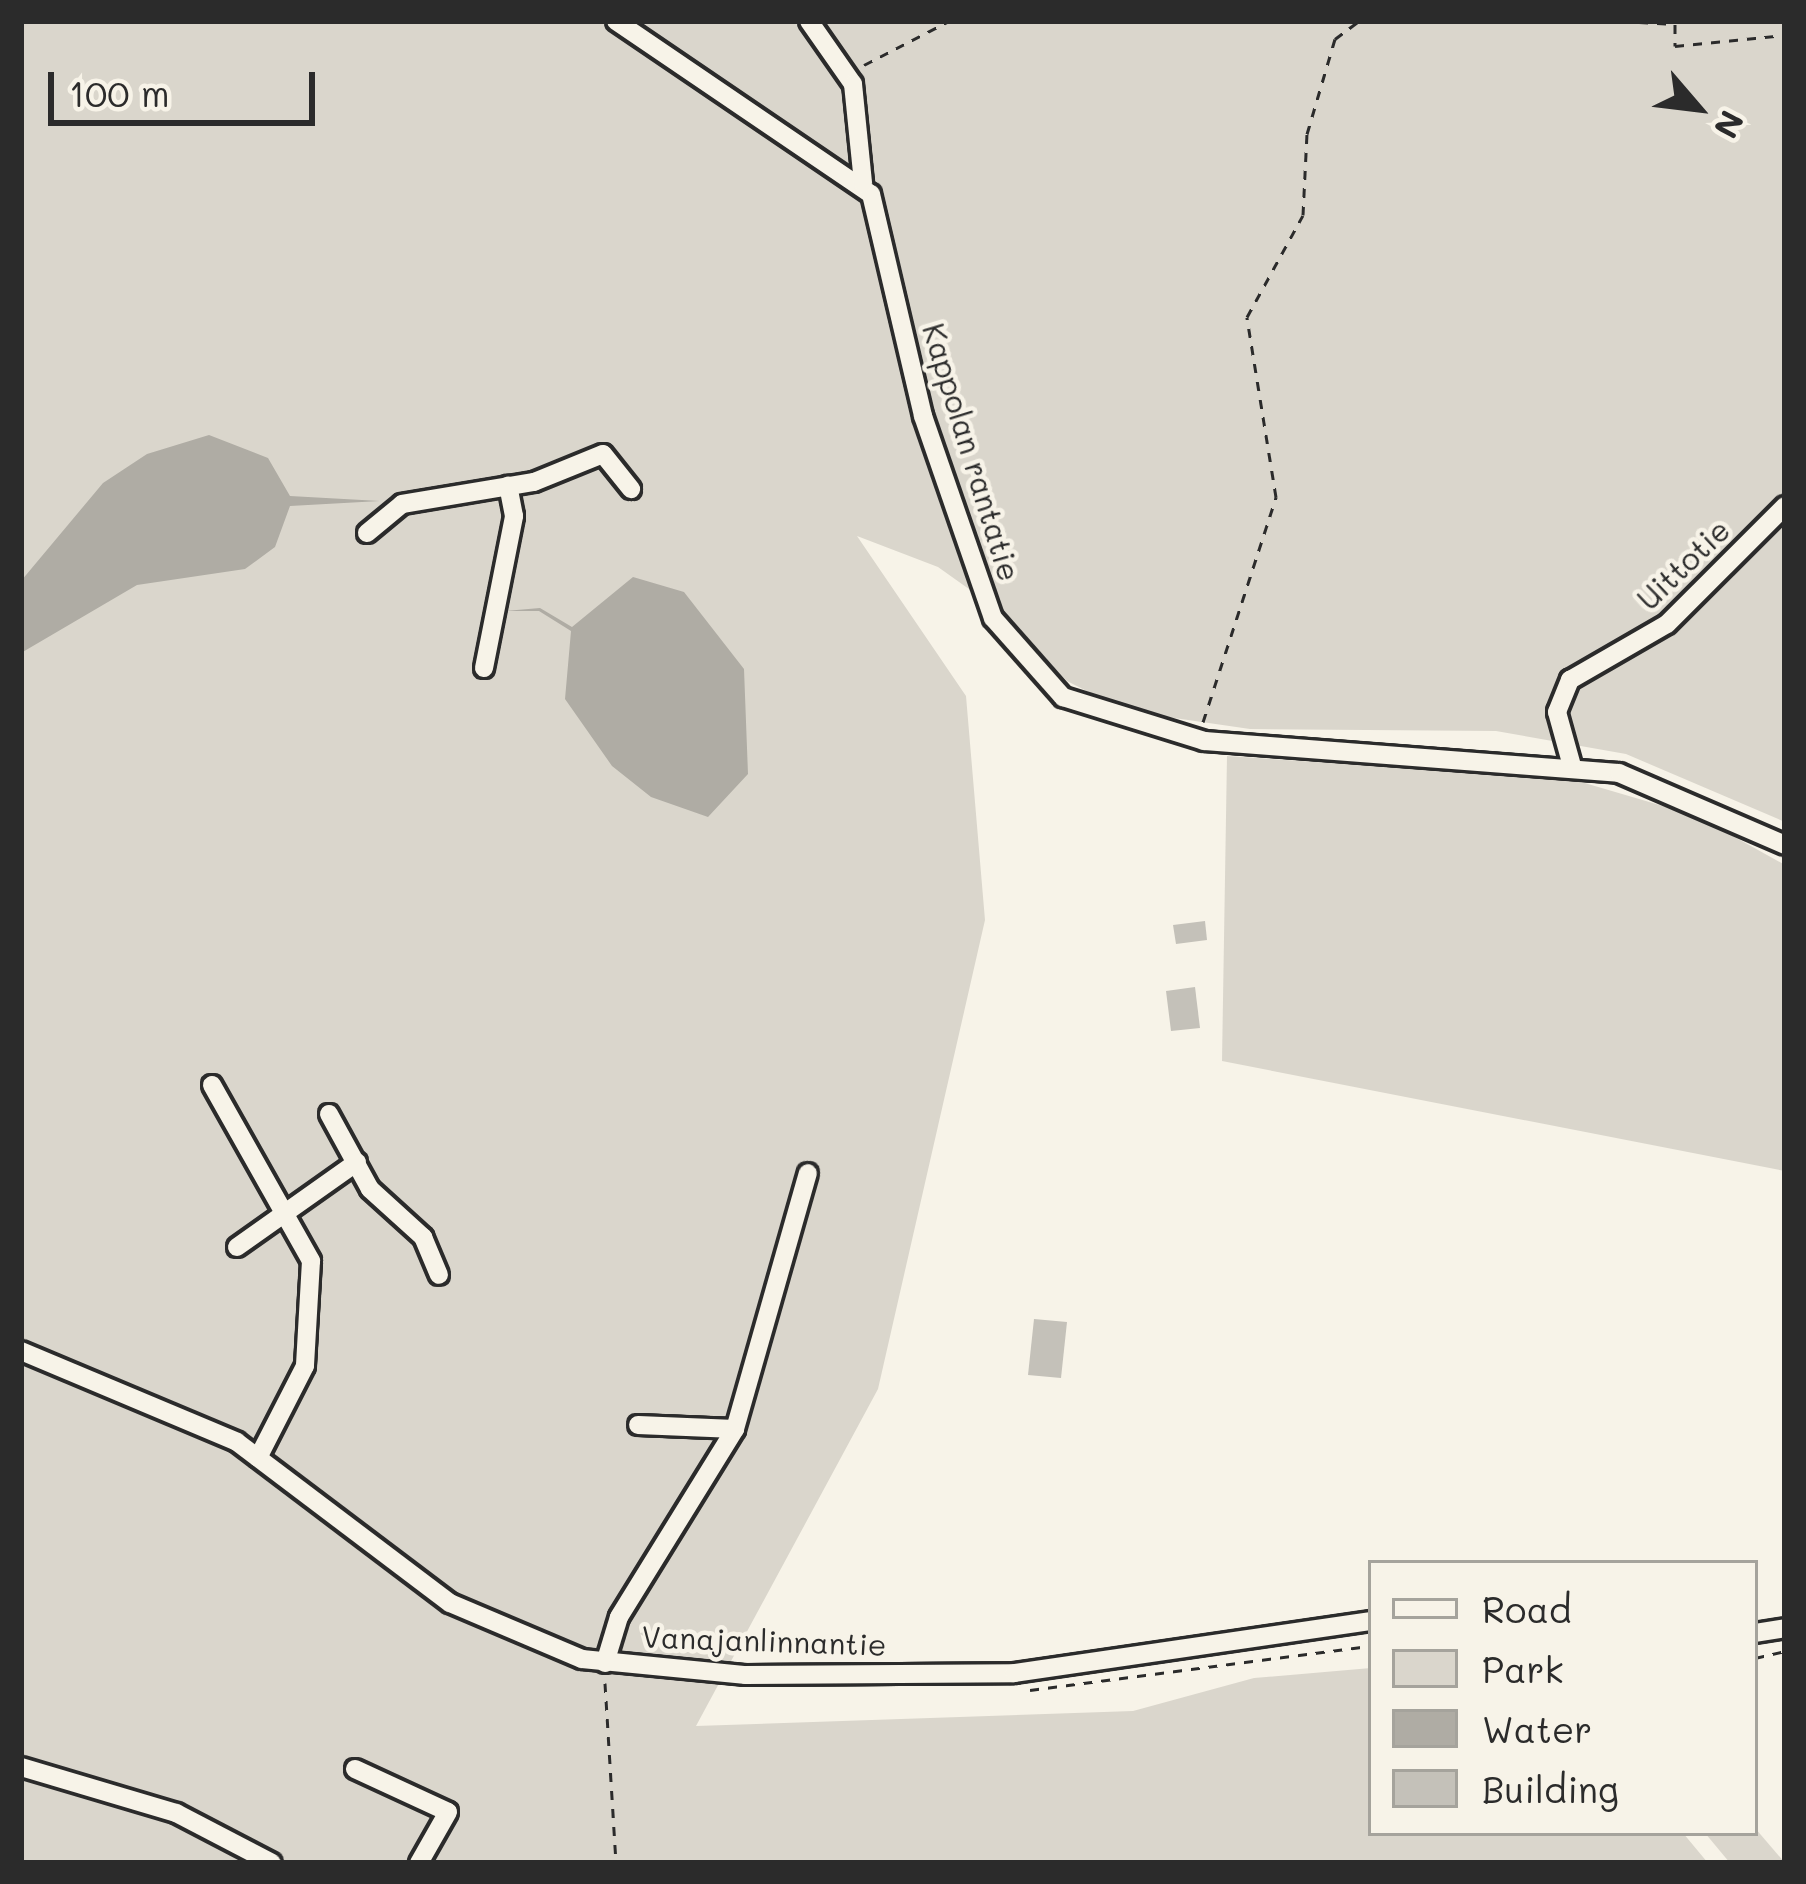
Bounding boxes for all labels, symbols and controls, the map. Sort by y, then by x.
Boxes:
scale bar [54,48,321,122]
north arrow [1638,48,1758,168]
text: 100 m [69,69,170,116]
text: N [1705,104,1755,146]
street label: Kappolan rantatie [916,319,1028,585]
street label: Uittotie [1629,511,1737,617]
legend [1368,1560,1758,1836]
text: Road [1482,1585,1572,1632]
street label: Vanajanlinnantie [641,1618,887,1662]
text: Park [1482,1645,1564,1692]
text: Water [1482,1705,1592,1752]
text: Building [1482,1765,1619,1812]

